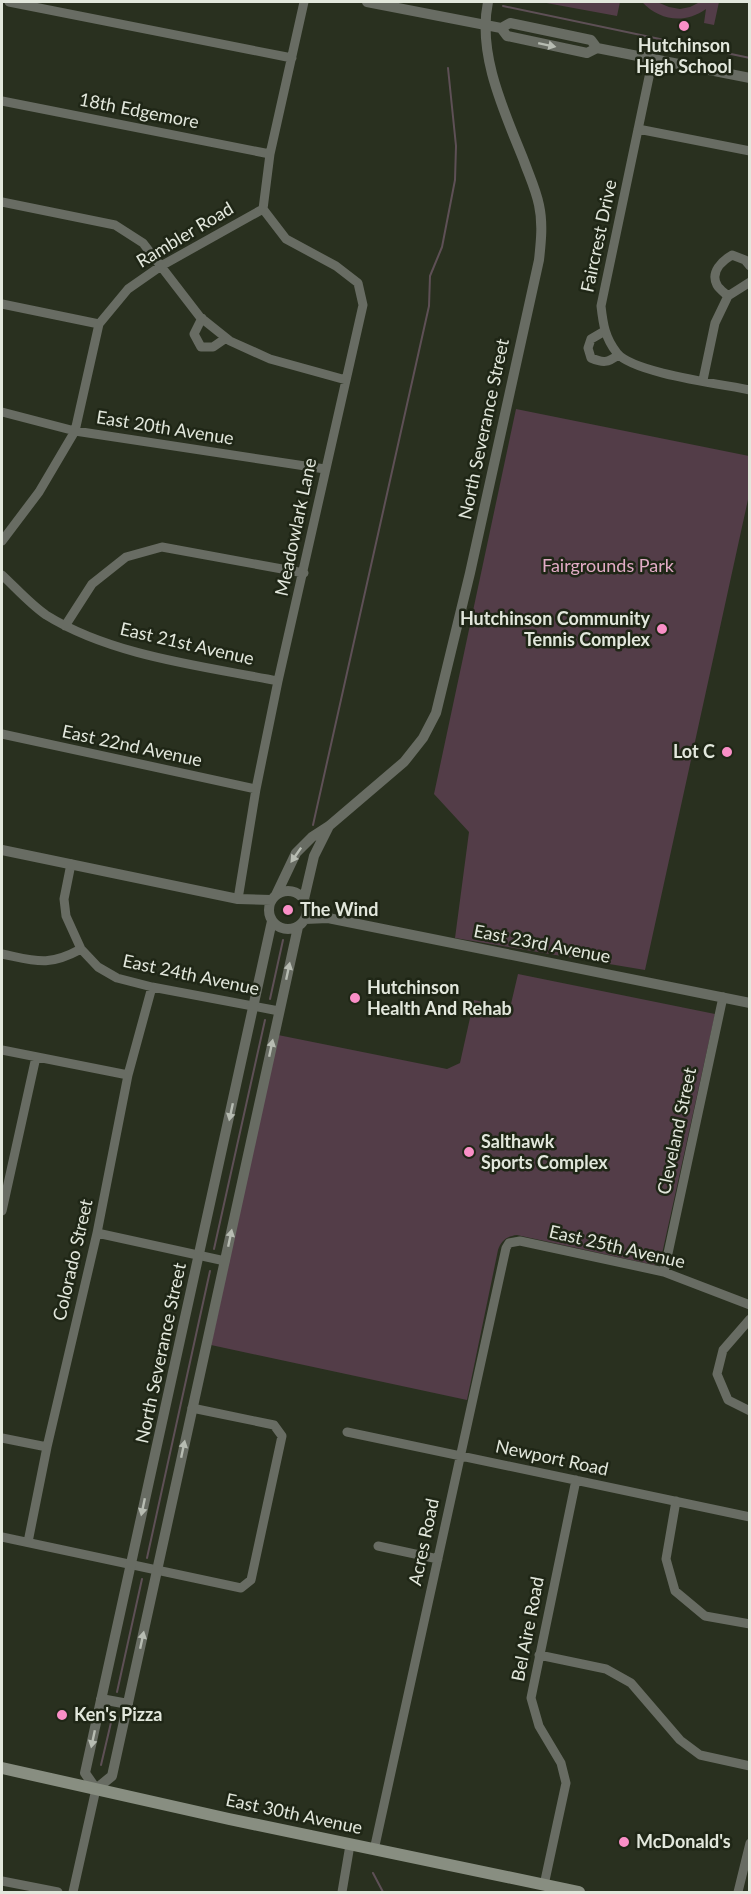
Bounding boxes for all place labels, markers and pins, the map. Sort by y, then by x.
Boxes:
marker: Hutchinson High School [677,19,691,33]
place label: Hutchinson High School [636,34,732,77]
place label: Hutchinson Community Tennis Complex [460,607,651,650]
marker: Hutchinson Community Tennis Complex [655,622,669,636]
place label: Lot C [673,740,715,762]
marker: Lot C [720,745,734,759]
place label: The Wind [300,898,378,920]
marker: The Wind [281,903,295,917]
place label: Hutchinson Health And Rehab [367,976,512,1019]
marker: Hutchinson Health And Rehab [348,991,362,1005]
place label: Salthawk Sports Complex [481,1130,608,1173]
marker: Salthawk Sports Complex [462,1145,476,1159]
place label: Ken's Pizza [74,1703,162,1725]
marker: Ken's Pizza [55,1708,69,1722]
place label: McDonald's [636,1830,731,1852]
marker: McDonald's [617,1835,631,1849]

